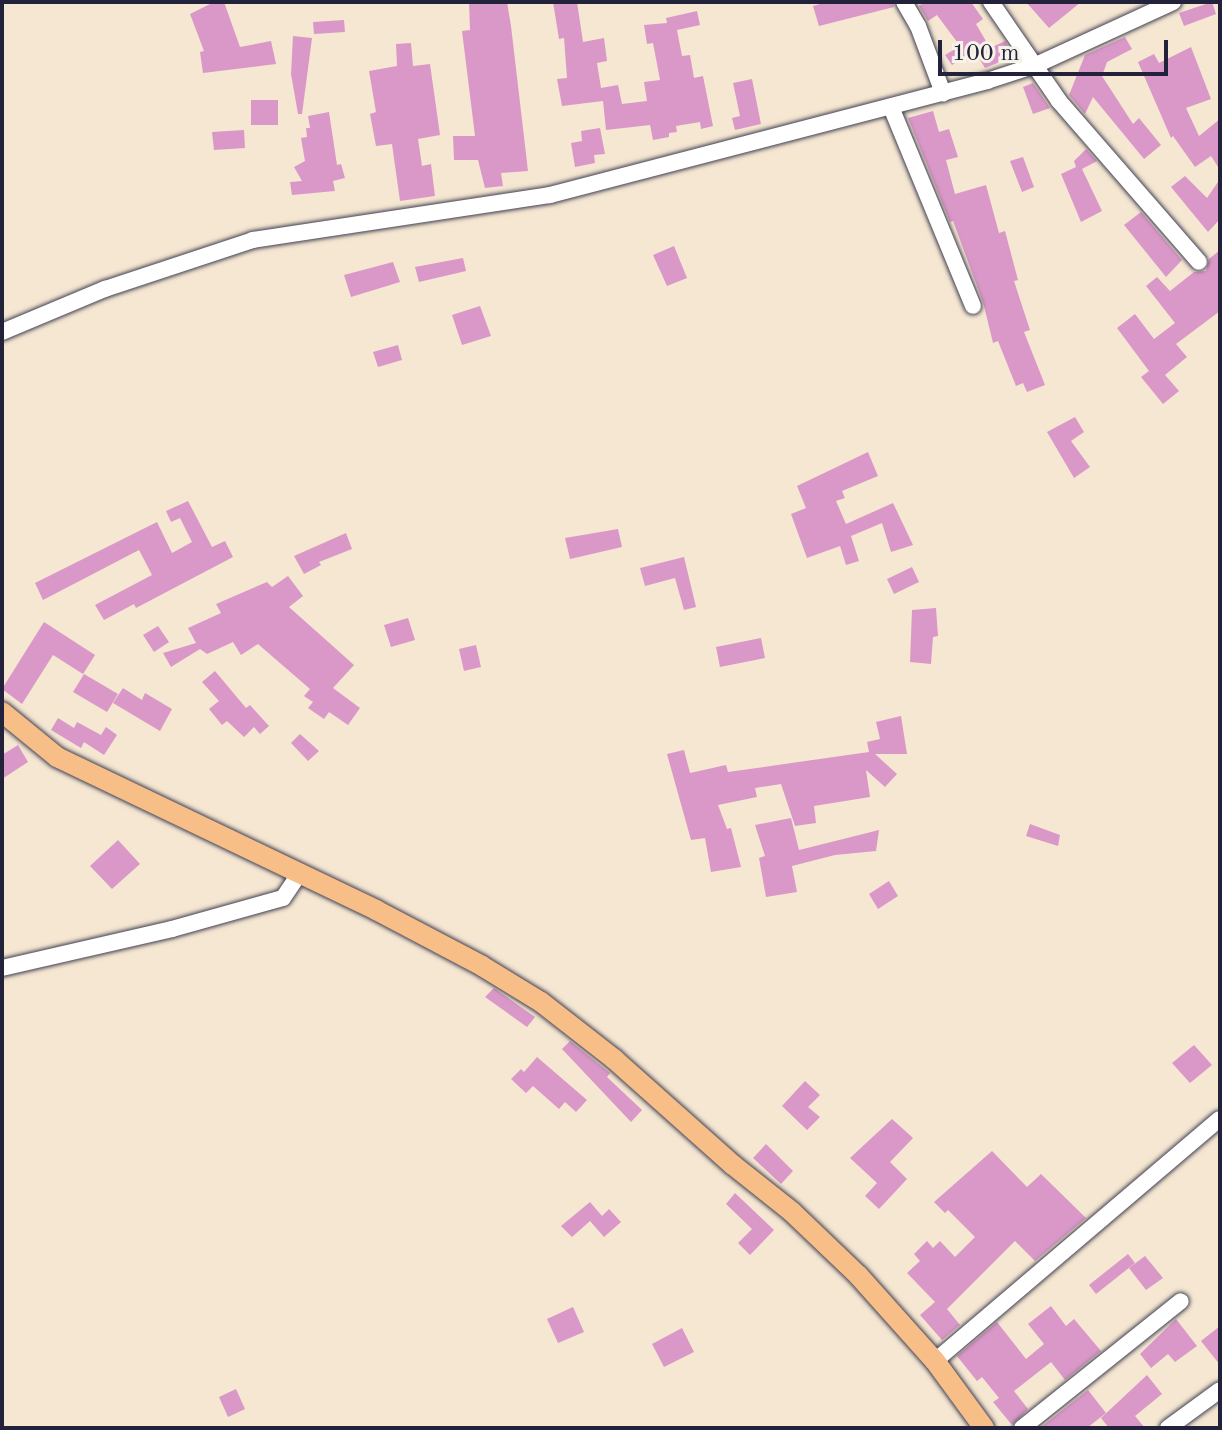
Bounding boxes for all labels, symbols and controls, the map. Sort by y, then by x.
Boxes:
scale bar [942,24,1172,74]
text: 100 m [952,42,1020,66]

